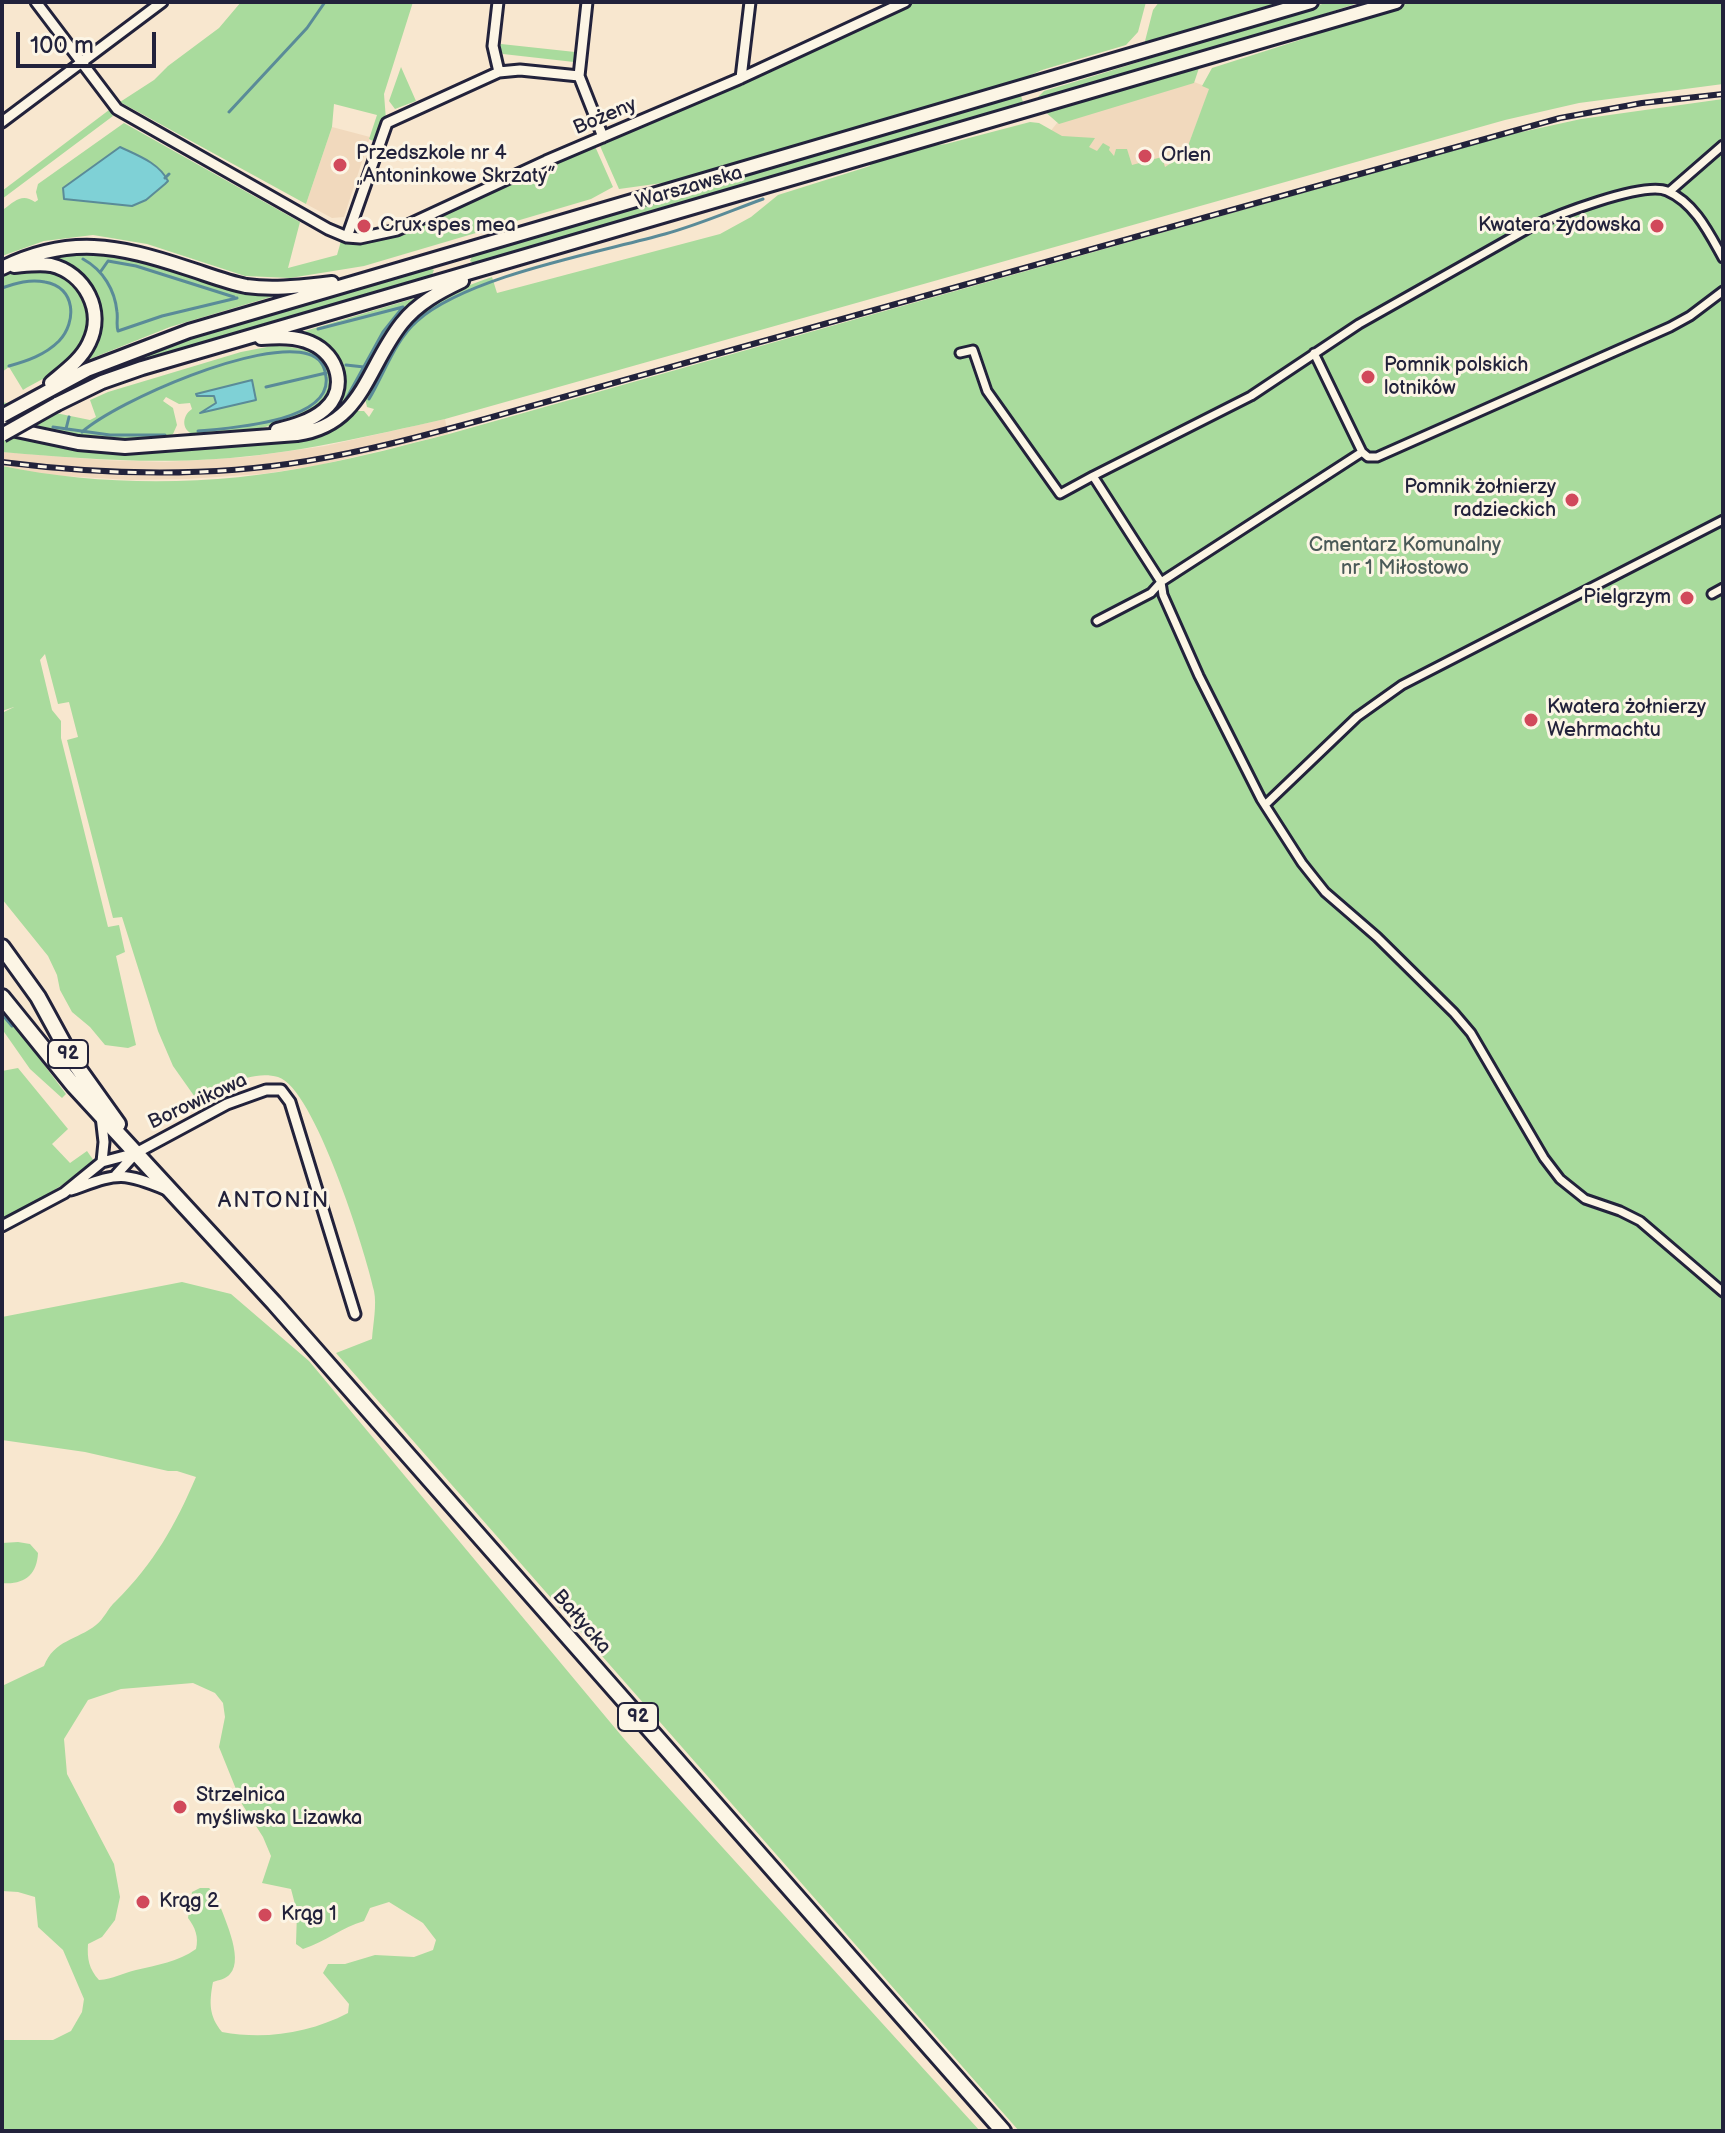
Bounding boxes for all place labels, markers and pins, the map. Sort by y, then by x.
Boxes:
place label: Przedszkole nr 4 „Antoninkowe Skrzaty” [356,142,556,189]
place label: Orlen [1161,144,1211,168]
marker: Orlen [1136,147,1154,165]
marker: Przedszkole nr 4 „Antoninkowe Skrzaty” [331,156,349,174]
place label: Crux spes mea [380,214,516,238]
place label: Kwatera żydowska [1478,214,1641,238]
marker: Crux spes mea [355,217,373,235]
marker: Kwatera żydowska [1648,217,1666,235]
place label: Pomnik polskich lotników [1384,354,1528,401]
marker: Pomnik polskich lotników [1359,368,1377,386]
place label: Pomnik żołnierzy radzieckich [1404,476,1556,523]
marker: Pomnik żołnierzy radzieckich [1563,491,1581,509]
place label: Pielgrzym [1583,586,1671,610]
marker: Pielgrzym [1678,589,1696,607]
place label: Kwatera żołnierzy Wehrmachtu [1547,696,1706,743]
marker: Kwatera żołnierzy Wehrmachtu [1522,711,1540,729]
place label: Strzelnica myśliwska Lizawka [196,1784,362,1831]
marker: Strzelnica myśliwska Lizawka [171,1798,189,1816]
place label: Krąg 2 [159,1890,219,1914]
marker: Krąg 2 [134,1893,152,1911]
place label: Krąg 1 [281,1903,337,1927]
marker: Krąg 1 [256,1906,274,1924]

